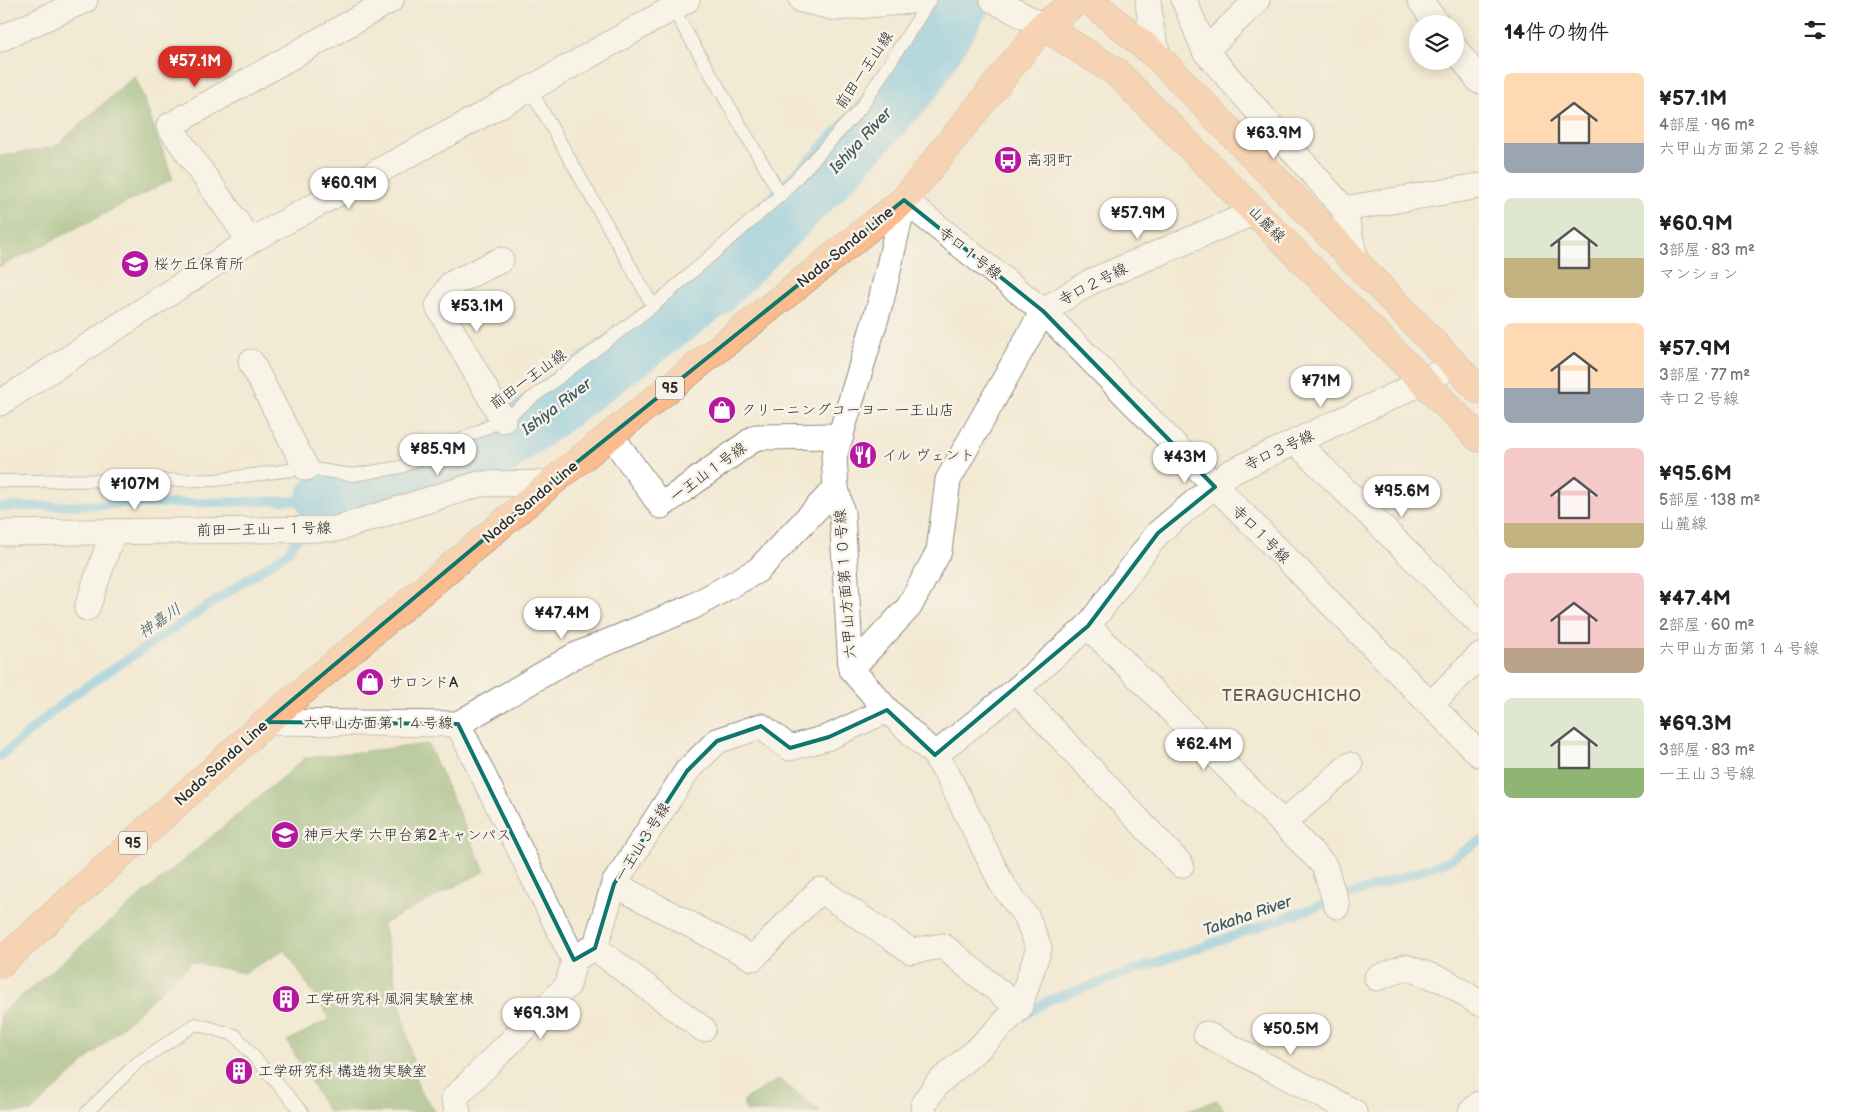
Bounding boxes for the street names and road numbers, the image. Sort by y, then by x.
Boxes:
street label: 前田一王山線 [831,28,897,113]
street label: Nada-Sanda Line [793,202,898,292]
street label: 山麓線 [1244,202,1289,247]
street label: 寺口１号線 [934,223,1005,284]
street label: 寺口２号線 [1055,259,1131,310]
street label: 前田一王山線 [486,345,570,414]
road number: 95 [656,376,684,399]
street label: 寺口３号線 [1241,426,1317,475]
street label: 一王山１号線 [666,438,750,507]
street label: Nada-Sanda Line [479,457,582,548]
street label: 寺口１号線 [1227,501,1294,568]
street label: 六甲山方面第１０号線 [831,508,860,659]
street label: 前田一王山－１号線 [196,519,332,540]
street label: 六甲山方面第１４号線 [303,714,453,733]
street label: Nada-Sanda Line [171,716,272,810]
street label: 一王山３号線 [611,799,674,885]
road number: 95 [119,831,147,854]

